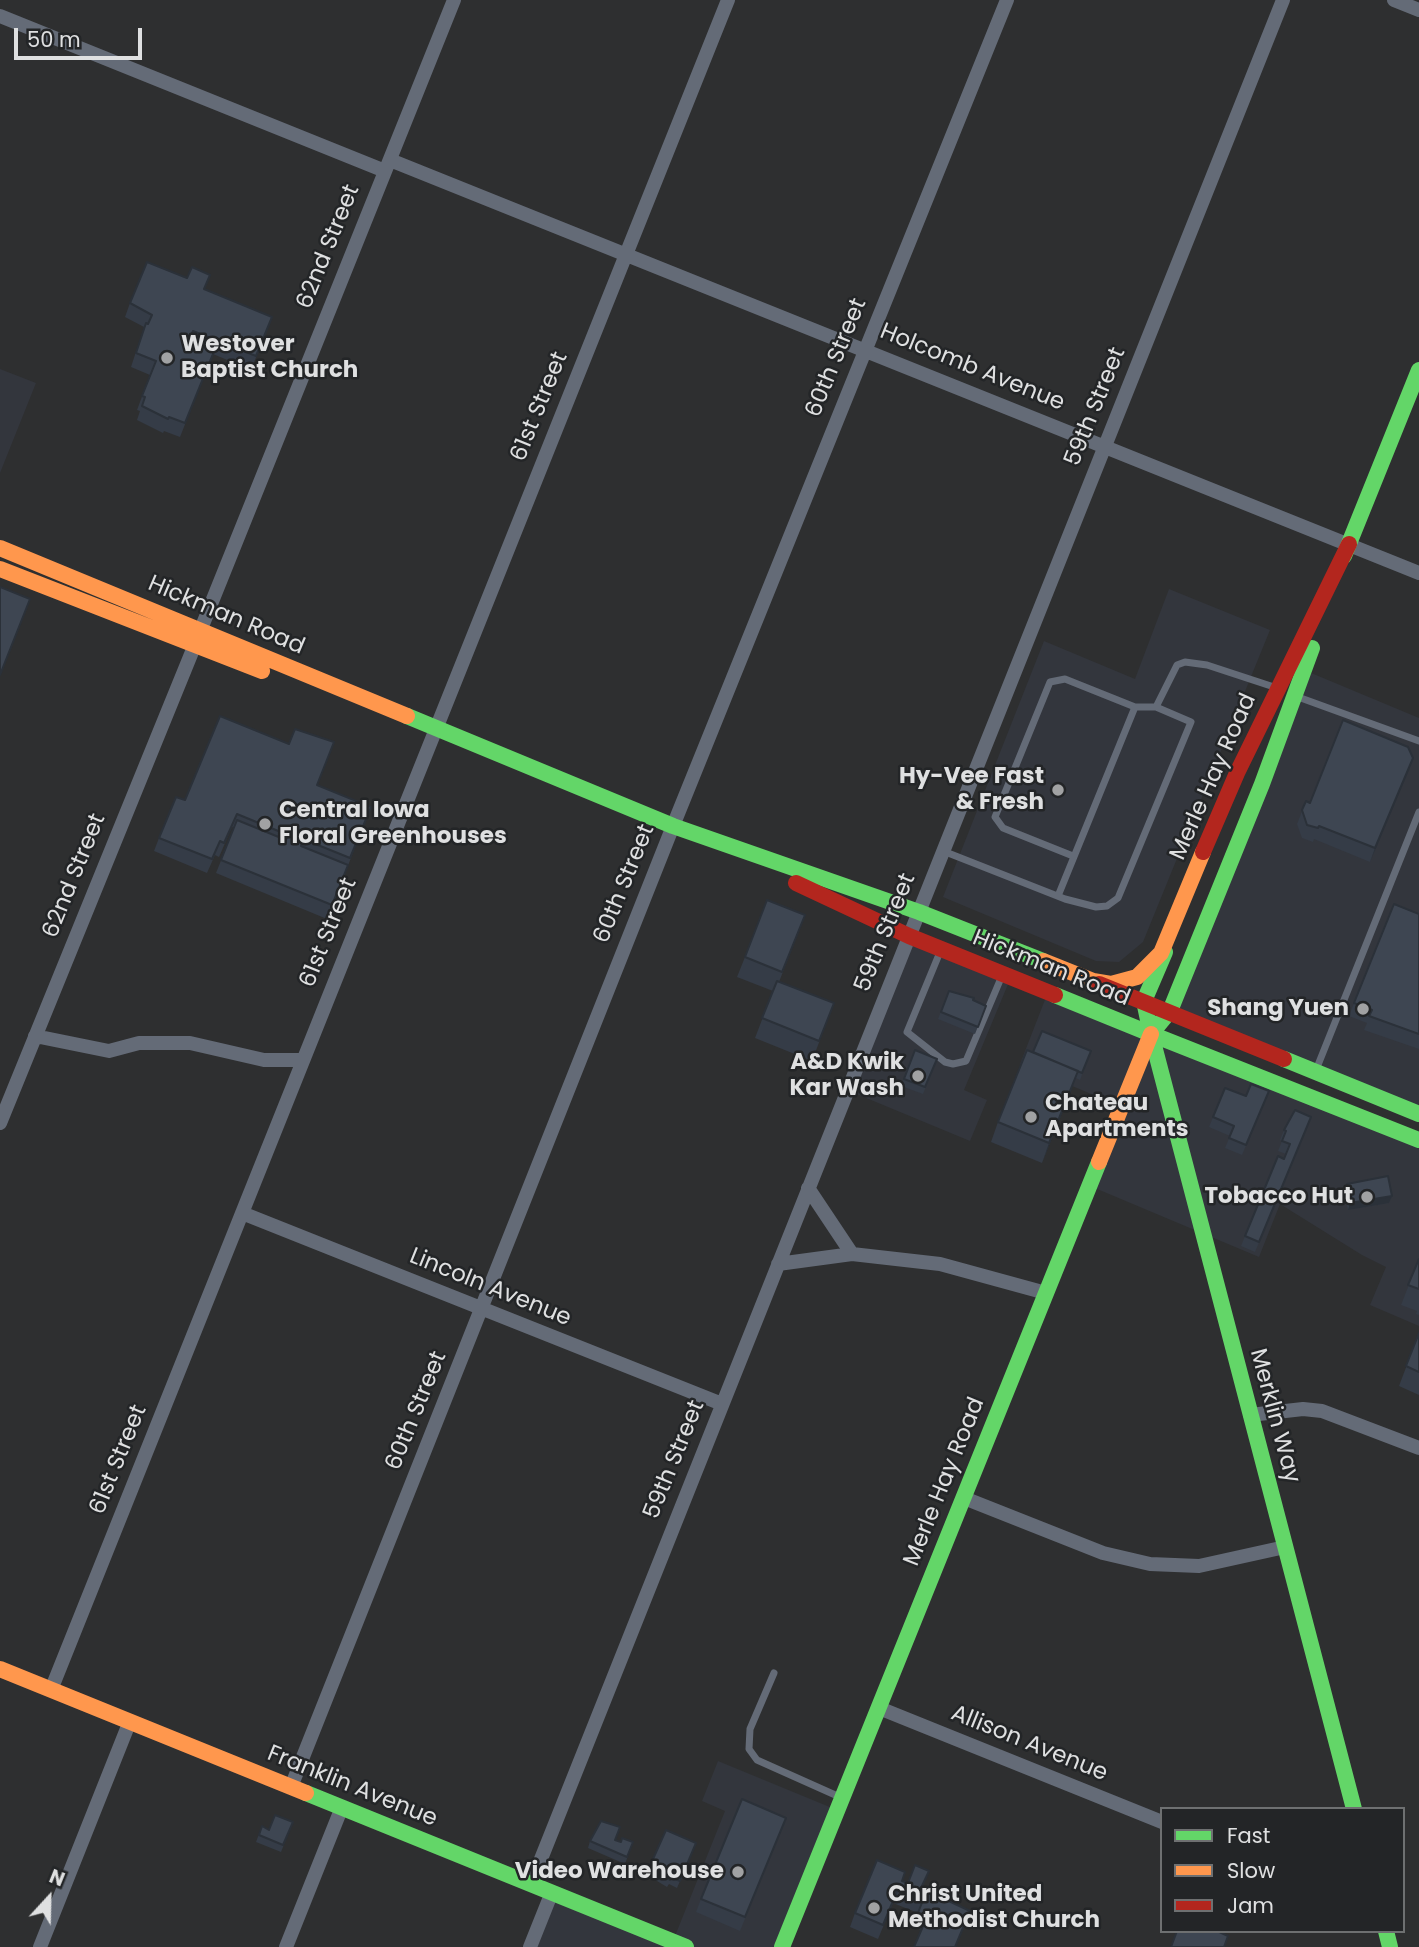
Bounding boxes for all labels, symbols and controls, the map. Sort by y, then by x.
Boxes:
scale bar [18,14,145,58]
text: 50 m [27,25,81,54]
street label: 62nd Street [292,181,366,313]
street label: 60th Street [801,295,873,421]
street label: Holcomb Avenue [876,318,1068,418]
place label: Westover Baptist Church [181,331,358,385]
street label: 59th Street [1060,344,1132,470]
street label: 61st Street [506,348,574,466]
marker: Westover Baptist Church [159,350,175,366]
street label: Hickman Road [144,571,308,661]
street label: Merle Hay Road [1165,690,1263,864]
place label: Hy-Vee Fast & Fresh [899,763,1044,817]
marker: Hy-Vee Fast & Fresh [1050,782,1066,798]
place label: Central Iowa Floral Greenhouses [279,797,507,851]
street label: 62nd Street [38,810,112,942]
marker: Central Iowa Floral Greenhouses [257,816,273,832]
street label: 60th Street [589,821,661,947]
street label: 59th Street [850,870,922,996]
street label: 61st Street [295,874,363,992]
street label: Hickman Road [968,925,1134,1013]
place label: Shang Yuen [1207,995,1349,1023]
marker: Shang Yuen [1355,1001,1371,1017]
place label: A&D Kwik Kar Wash [789,1049,904,1103]
marker: A&D Kwik Kar Wash [910,1068,926,1084]
place label: Chateau Apartments [1045,1090,1189,1144]
marker: Chateau Apartments [1023,1109,1039,1125]
place label: Tobacco Hut [1205,1183,1353,1211]
marker: Tobacco Hut [1359,1189,1375,1205]
street label: Lincoln Avenue [405,1243,575,1333]
street label: Merklin Way [1243,1346,1305,1486]
street label: 60th Street [381,1348,453,1474]
street label: Merle Hay Road [899,1394,991,1570]
street label: 59th Street [639,1397,711,1523]
street label: 61st Street [85,1401,153,1519]
street label: Allison Avenue [947,1700,1111,1788]
street label: Franklin Avenue [263,1740,441,1834]
legend [1160,1807,1405,1933]
text: Fast [1227,1821,1270,1850]
text: Slow [1227,1856,1275,1885]
place label: Video Warehouse [515,1858,724,1886]
north arrow [14,1863,84,1933]
text: N [45,1863,69,1893]
marker: Video Warehouse [730,1864,746,1880]
place label: Christ United Methodist Church [888,1881,1100,1935]
text: Jam [1227,1891,1274,1920]
marker: Christ United Methodist Church [866,1900,882,1916]

